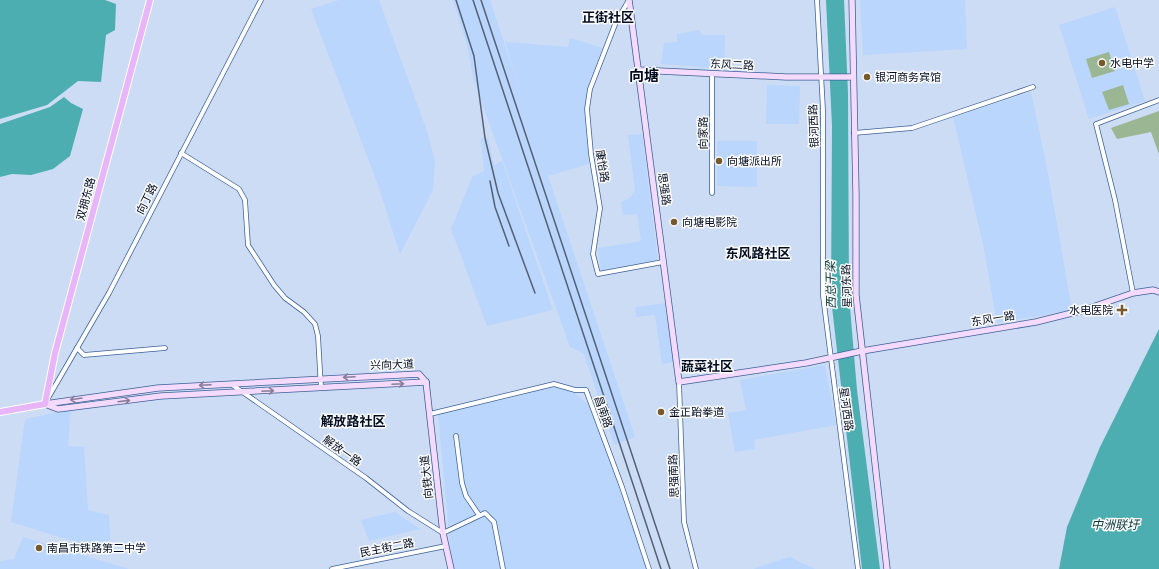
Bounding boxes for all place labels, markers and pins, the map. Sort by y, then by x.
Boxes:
place label: 水电中学 [1110,57,1154,70]
marker: 水电中学 [1097,58,1107,68]
place label: 银河商务宾馆 [875,71,941,84]
marker: 银河商务宾馆 [862,72,872,82]
place label: 向塘派出所 [727,155,782,168]
marker: 向塘派出所 [714,156,724,166]
place label: 向塘电影院 [682,216,737,229]
marker: 向塘电影院 [669,217,679,227]
place label: 水电医院 [1069,304,1113,317]
marker: 水电医院 [1116,304,1128,316]
place label: 金正跆拳道 [669,406,724,419]
marker: 金正跆拳道 [656,407,666,417]
place label: 南昌市铁路第二中学 [47,542,146,555]
marker: 南昌市铁路第二中学 [34,543,44,553]

